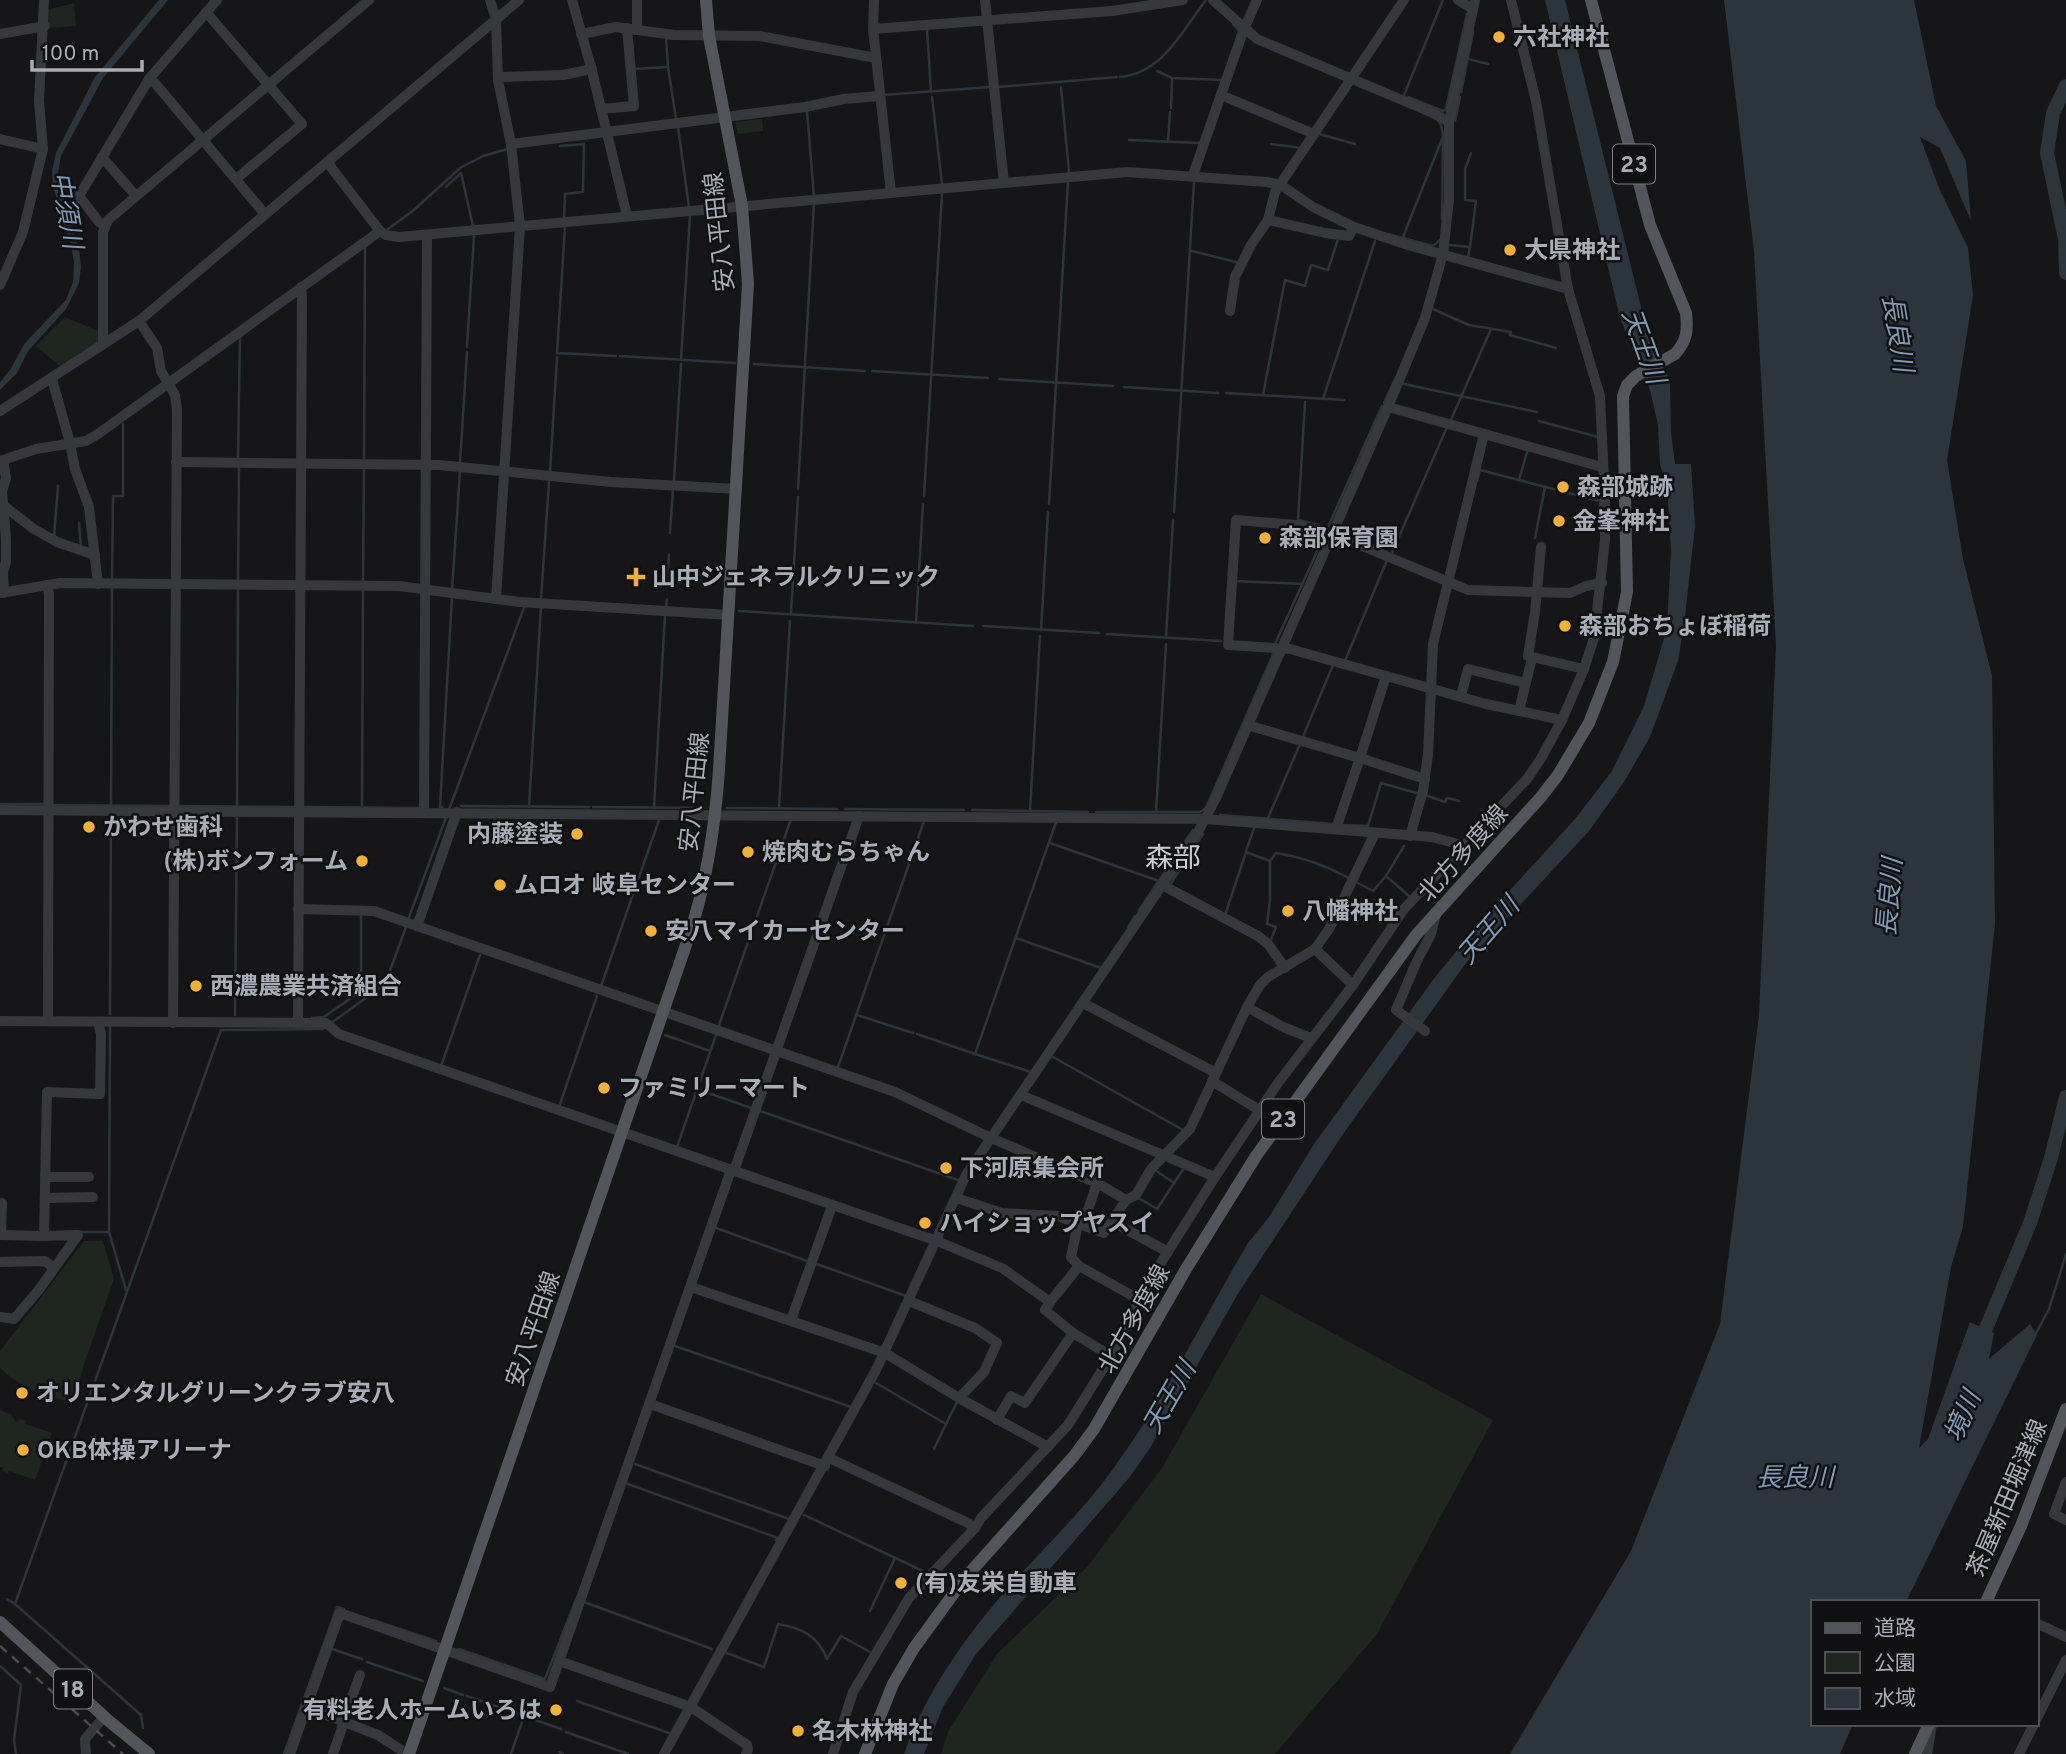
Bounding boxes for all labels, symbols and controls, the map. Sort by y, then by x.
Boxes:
place label: 六社神社 [1513,24,1609,54]
scale bar [32,28,142,72]
marker: 六社神社 [1491,29,1507,45]
text: 100 m [42,41,99,68]
road number: 23 [1613,144,1655,183]
water label: 中須川 [42,169,88,255]
street label: 安八平田線 [700,171,742,293]
place label: 大県神社 [1524,237,1620,267]
marker: 大県神社 [1502,242,1518,258]
water label: 長良川 [1873,292,1918,377]
water label: 天王川 [1613,305,1672,392]
place label: 森部城跡 [1577,474,1673,504]
marker: 森部城跡 [1555,479,1571,495]
place label: 金峯神社 [1573,508,1669,538]
marker: 金峯神社 [1551,513,1567,529]
place label: 森部保育園 [1279,525,1399,555]
marker: 森部保育園 [1257,530,1273,546]
place label: 山中ジェネラルクリニック [652,564,940,594]
marker: 山中ジェネラルクリニック [626,567,646,587]
place label: 森部おちょぼ稲荷 [1579,613,1771,643]
marker: 森部おちょぼ稲荷 [1557,618,1573,634]
street label: 安八平田線 [675,731,717,853]
street label: 北方多度線 [1413,800,1516,909]
place label: かわせ歯科 [103,814,223,844]
marker: かわせ歯科 [81,819,97,835]
place label: 内藤塗装 [467,821,563,851]
marker: 内藤塗装 [569,826,585,842]
place label: 焼肉むらちゃん [762,839,930,869]
district label: 森部 [1145,842,1201,878]
marker: 焼肉むらちゃん [740,844,756,860]
place label: (株)ボンフォーム [164,848,348,878]
marker: (株)ボンフォーム [354,853,370,869]
water label: 長良川 [1872,854,1912,938]
place label: ムロオ 岐阜センター [514,872,736,902]
marker: ムロオ 岐阜センター [492,877,508,893]
water label: 天王川 [1452,889,1530,972]
place label: 八幡神社 [1302,898,1398,928]
marker: 八幡神社 [1280,903,1296,919]
place label: 安八マイカーセンター [665,918,905,948]
marker: 安八マイカーセンター [643,923,659,939]
place label: 西濃農業共済組合 [210,973,402,1003]
marker: 西濃農業共済組合 [188,978,204,994]
place label: ファミリーマート [618,1075,810,1105]
marker: ファミリーマート [596,1080,612,1096]
road number: 23 [1262,1100,1304,1138]
place label: 下河原集会所 [960,1155,1104,1185]
marker: 下河原集会所 [938,1160,954,1176]
place label: ハイショップヤスイ [939,1210,1155,1240]
marker: ハイショップヤスイ [917,1215,933,1231]
street label: 北方多度線 [1094,1260,1178,1380]
street label: 安八平田線 [501,1268,569,1391]
water label: 天王川 [1137,1354,1206,1440]
place label: オリエンタルグリーンクラブ安八 [36,1380,395,1410]
water label: 境川 [1939,1384,1991,1447]
marker: オリエンタルグリーンクラブ安八 [14,1385,30,1401]
street label: 茶屋新田堀津線 [1962,1416,2055,1582]
place label: OKB体操アリーナ [37,1437,232,1467]
marker: OKB体操アリーナ [15,1442,31,1458]
water label: 長良川 [1756,1463,1837,1496]
place label: (有)友栄自動車 [915,1570,1077,1600]
marker: (有)友栄自動車 [893,1575,909,1591]
legend [1811,1600,2038,1726]
text: 道路 [1874,1616,1916,1643]
text: 公園 [1874,1651,1916,1678]
road number: 18 [54,1670,92,1708]
text: 水域 [1874,1686,1916,1713]
place label: 有料老人ホームいろは [303,1697,542,1727]
marker: 有料老人ホームいろは [548,1702,564,1718]
place label: 名木林神社 [812,1718,932,1748]
marker: 名木林神社 [790,1723,806,1739]

